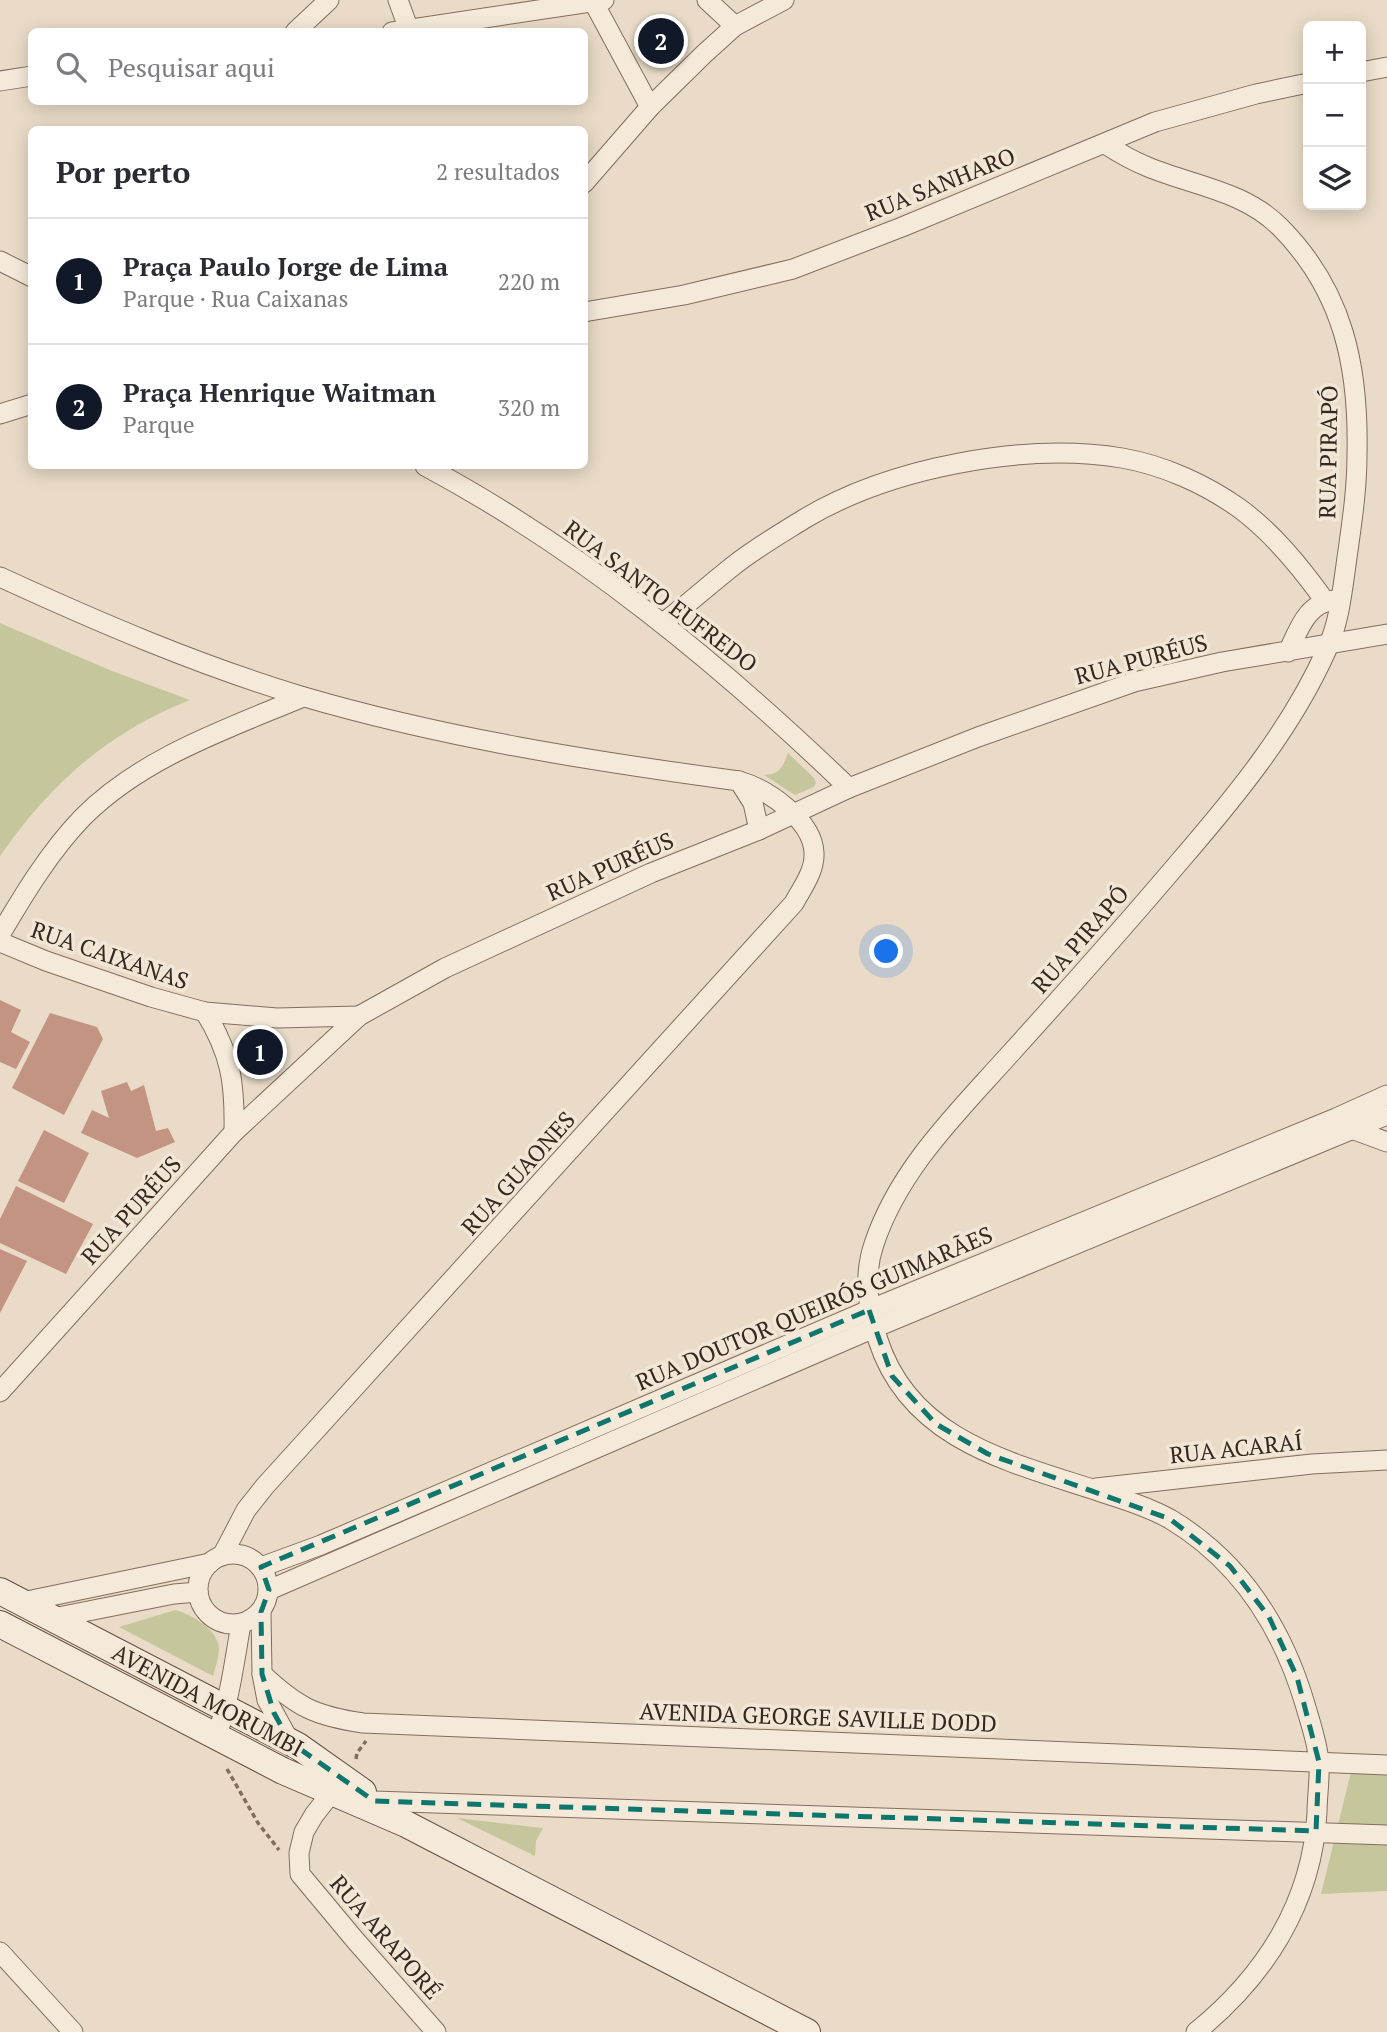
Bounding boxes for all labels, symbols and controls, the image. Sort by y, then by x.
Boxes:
pin: 2 [638,15,684,67]
map controls [1303,21,1366,210]
button: + [1303,21,1366,84]
search box [28,28,588,105]
icon: search [52,48,90,86]
text: Pesquisar aqui [108,50,275,84]
button: − [1303,84,1366,147]
street label: RUA SANHARO [860,140,1020,228]
button: layers [1303,147,1366,210]
text: Por perto [56,152,190,192]
text: 2 resultados [436,156,560,187]
text: Praça Paulo Jorge de Lima [123,249,448,283]
text: 1 [73,266,86,297]
text: 220 m [498,266,560,297]
text: Parque · Rua Caixanas [123,283,348,314]
text: Praça Henrique Waitman [123,375,436,409]
street label: RUA PIRAPÓ [1311,385,1345,519]
text: 2 [73,392,86,423]
text: 320 m [498,392,560,423]
text: Parque [123,409,195,440]
street label: RUA SANTO EUFREDO [558,513,764,679]
street label: RUA PURÉUS [1071,626,1211,692]
street label: RUA PURÉUS [542,824,678,908]
street label: RUA PIRAPÓ [1025,878,1135,1000]
street label: RUA CAIXANAS [27,914,193,996]
your location [869,934,903,968]
pin: 1 [237,1026,283,1078]
street label: RUA GUAONES [454,1105,582,1241]
street label: RUA PURÉUS [74,1149,188,1271]
street label: RUA DOUTOR QUEIRÓS GUIMARÃES [631,1219,997,1397]
street label: RUA ACARAÍ [1168,1426,1304,1470]
street label: AVENIDA MORUMBI [107,1636,309,1764]
street label: AVENIDA GEORGE SAVILLE DODD [639,1695,997,1739]
street label: RUA ARAPORÉ [323,1868,449,2006]

